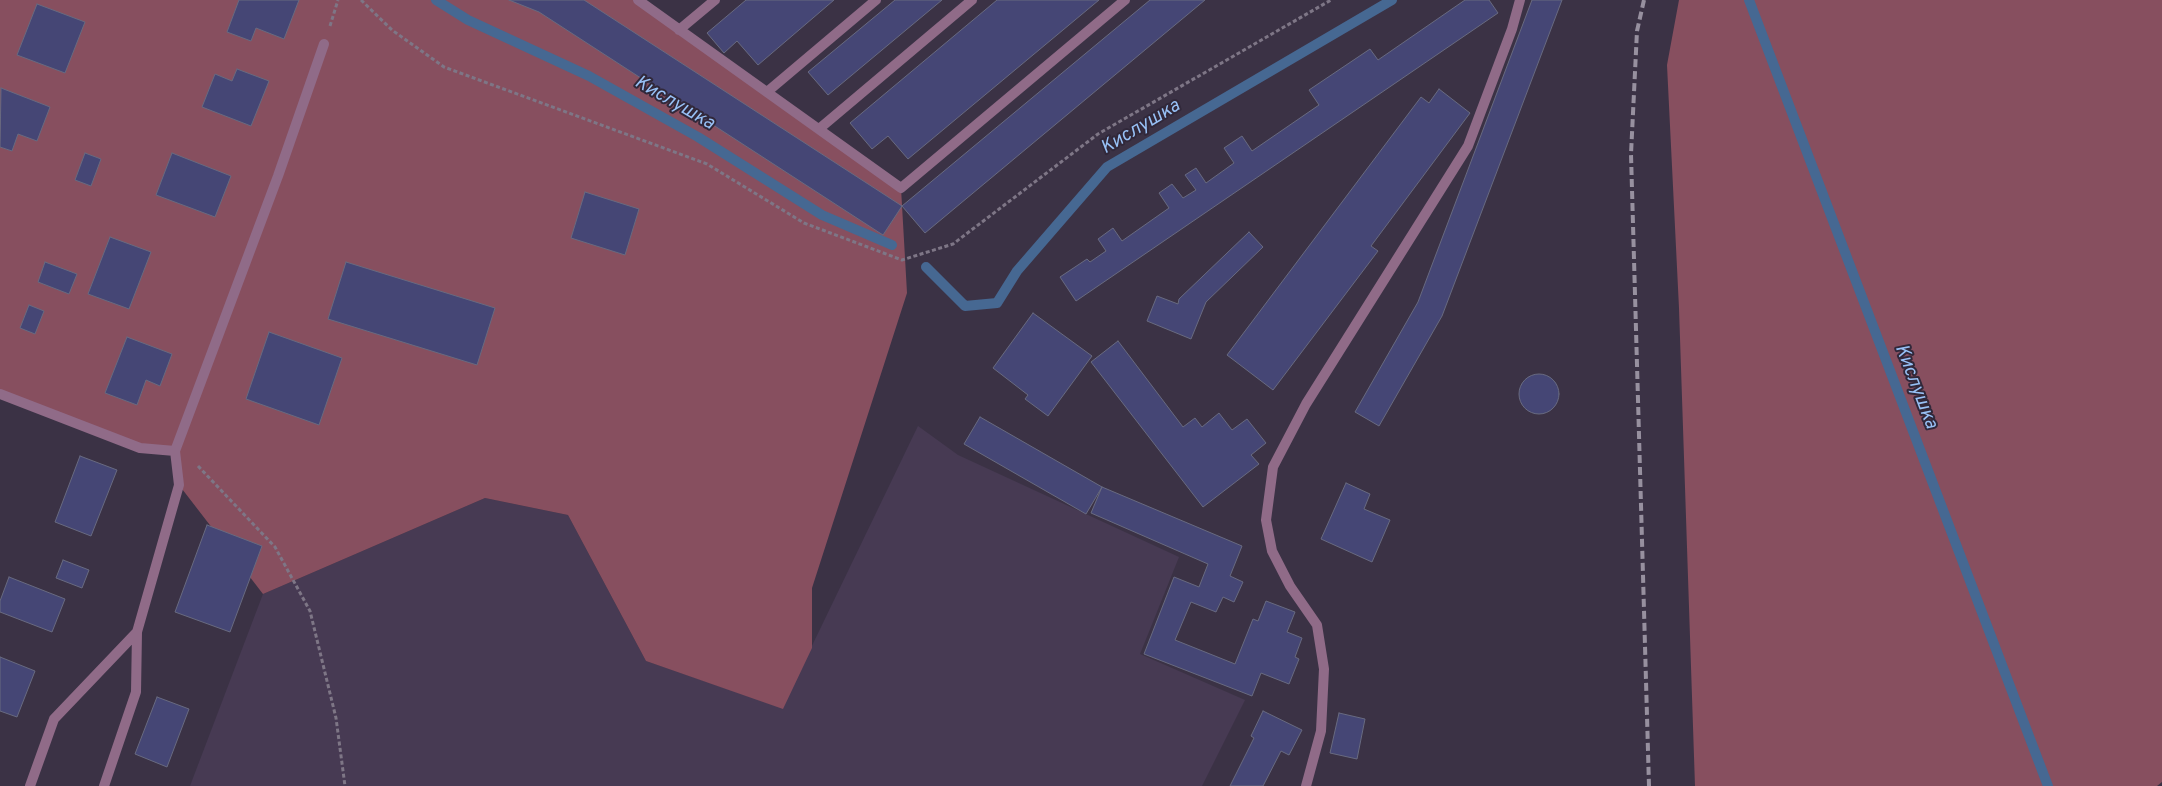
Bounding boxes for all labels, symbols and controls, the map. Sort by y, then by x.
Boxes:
water label: Кислушка [630,72,718,136]
water label: Кислушка [1097,95,1185,161]
water label: Кислушка [1888,341,1942,433]

